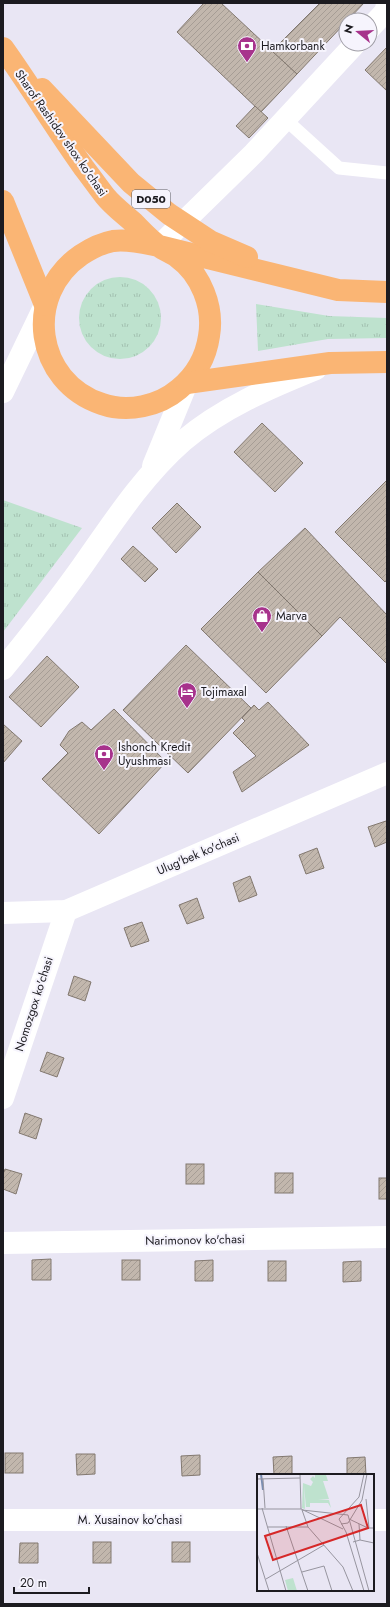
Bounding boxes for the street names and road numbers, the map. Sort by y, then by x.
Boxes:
street label: Sharof Rashidov shox ko'chasi [10,66,112,200]
road number: D050 [132,190,170,208]
street label: Ulug'bek ko'chasi [154,828,242,880]
street label: Nomozgox ko'chasi [10,954,58,1054]
street label: Narimonov ko'chasi [145,1230,245,1250]
street label: M. Xusainov ko'chasi [78,1511,182,1529]

